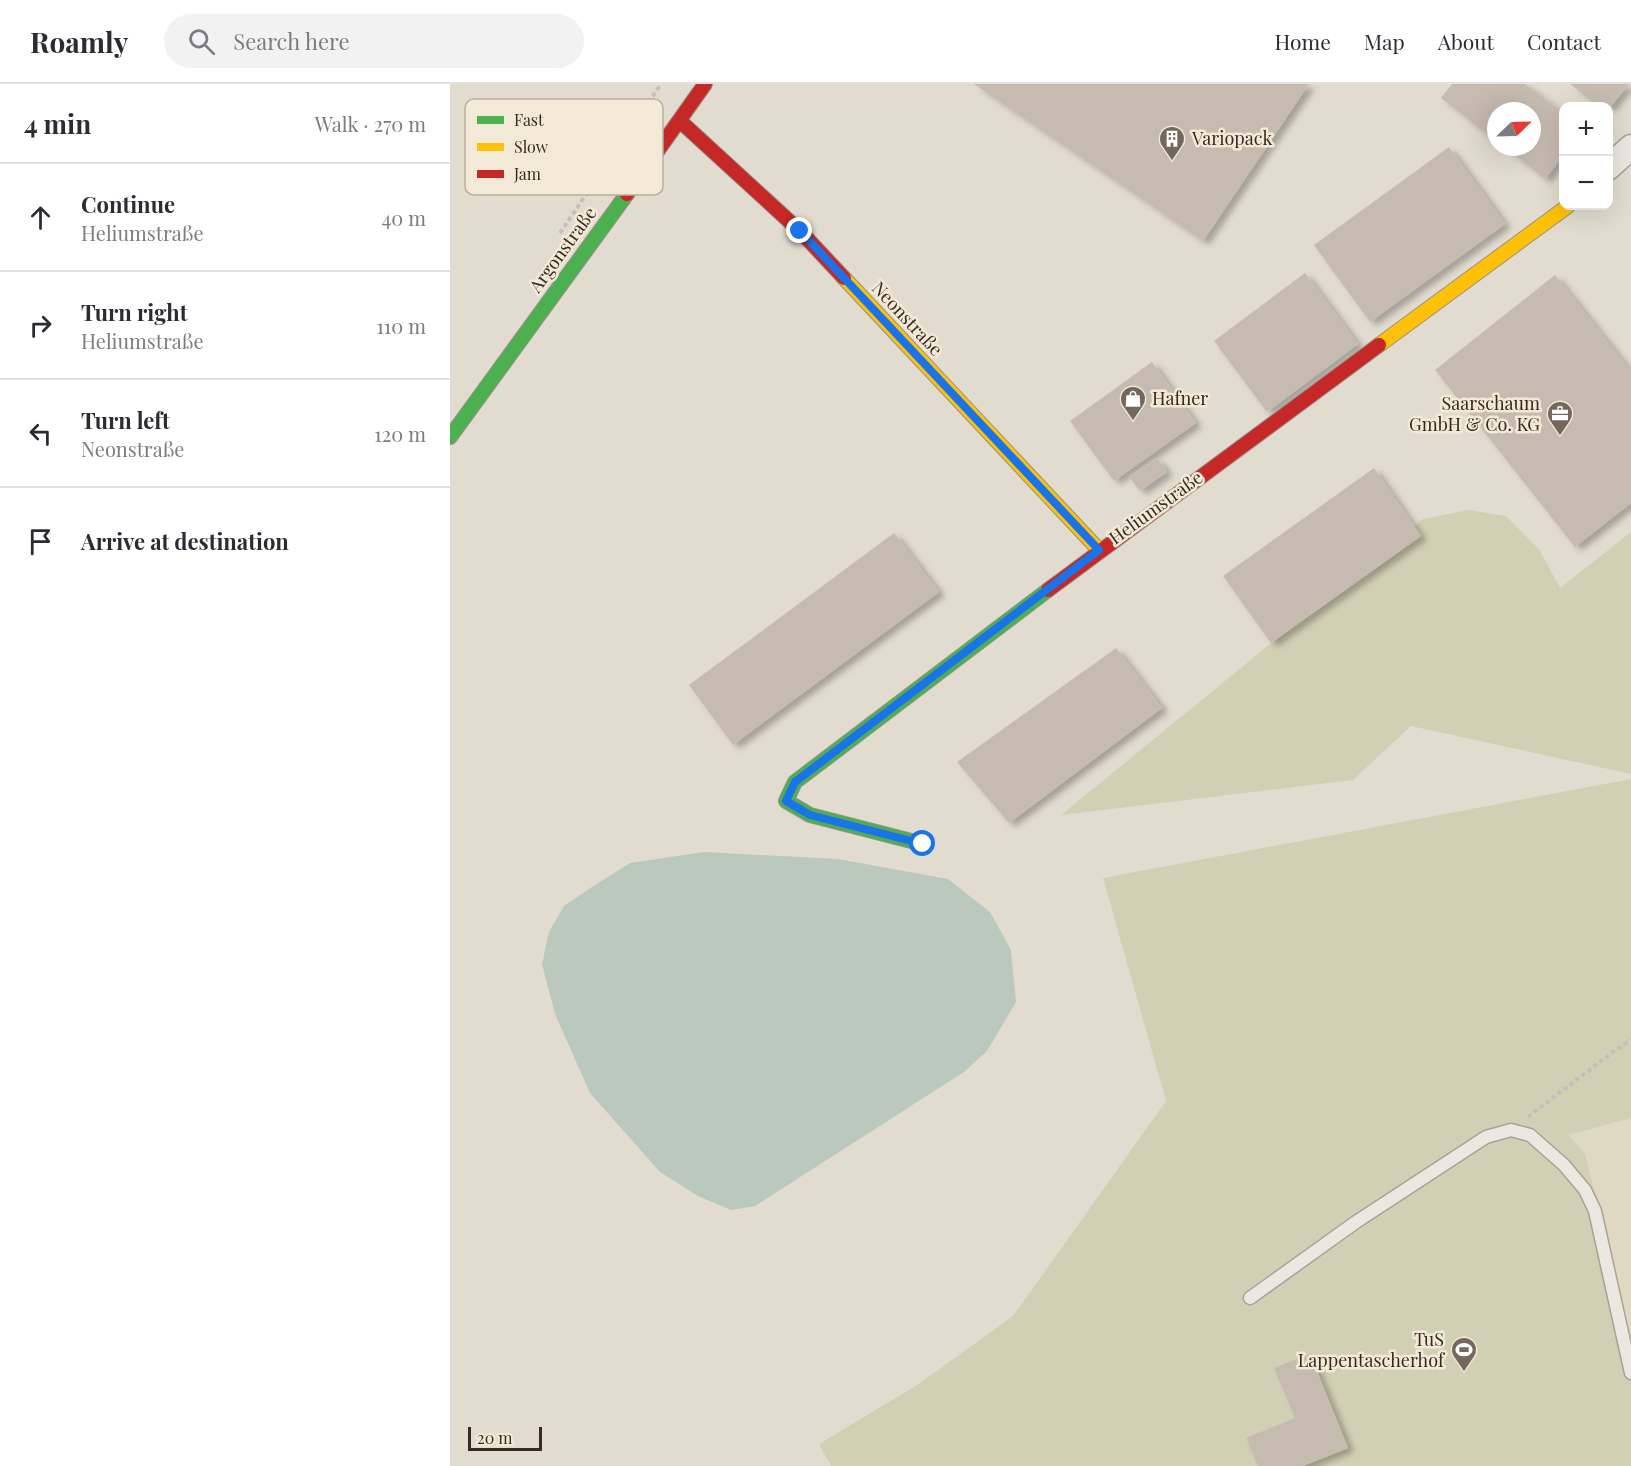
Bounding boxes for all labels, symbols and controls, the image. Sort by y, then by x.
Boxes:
search box [164,14,584,68]
text: Roamly [30,23,128,60]
icon: search [185,25,218,58]
text: Search here [233,26,350,56]
text: Home [1275,27,1331,55]
text: Map [1364,27,1405,55]
text: About [1438,27,1494,55]
text: Contact [1527,27,1601,55]
legend [465,99,663,195]
north arrow [1487,102,1541,156]
map controls [1559,102,1613,210]
button: + [1559,102,1613,156]
text: 4 min [24,106,91,141]
text: Fast [514,109,544,130]
text: Walk · 270 m [315,110,426,137]
building icon: Variopack [1157,124,1187,162]
place label: Variopack [1191,126,1273,150]
text: Slow [514,136,549,157]
button: − [1559,156,1613,210]
text: Jam [513,163,541,184]
text: Continue [81,189,175,219]
icon: ahead [24,201,57,234]
street label: Argonstraße [522,202,601,298]
text: 40 m [381,204,426,231]
route end [786,217,812,243]
text: Heliumstraße [81,219,204,246]
street label: Neonstraße [867,276,948,361]
text: Turn right [81,297,187,327]
icon: right [24,309,57,342]
text: 110 m [376,312,426,339]
text: Heliumstraße [81,327,204,354]
shop icon: Hafner [1118,384,1148,422]
place label: Hafner [1152,386,1208,410]
place label: Saarschaum GmbH & Co. KG [1409,391,1540,436]
office icon: Saarschaum GmbH & Co. KG [1545,399,1575,437]
text: Turn left [81,405,170,435]
icon: left [24,417,57,450]
text: 120 m [374,420,426,447]
text: Neonstraße [81,435,184,462]
street label: Heliumstraße [1104,465,1207,549]
icon: arrive [24,525,57,558]
text: Arrive at destination [81,526,289,556]
route start [909,830,935,856]
place label: TuS Lappentascherhof [1298,1327,1446,1372]
sports icon: TuS Lappentascherhof [1449,1335,1479,1373]
scale bar [468,1424,542,1452]
text: 20 m [477,1427,512,1448]

